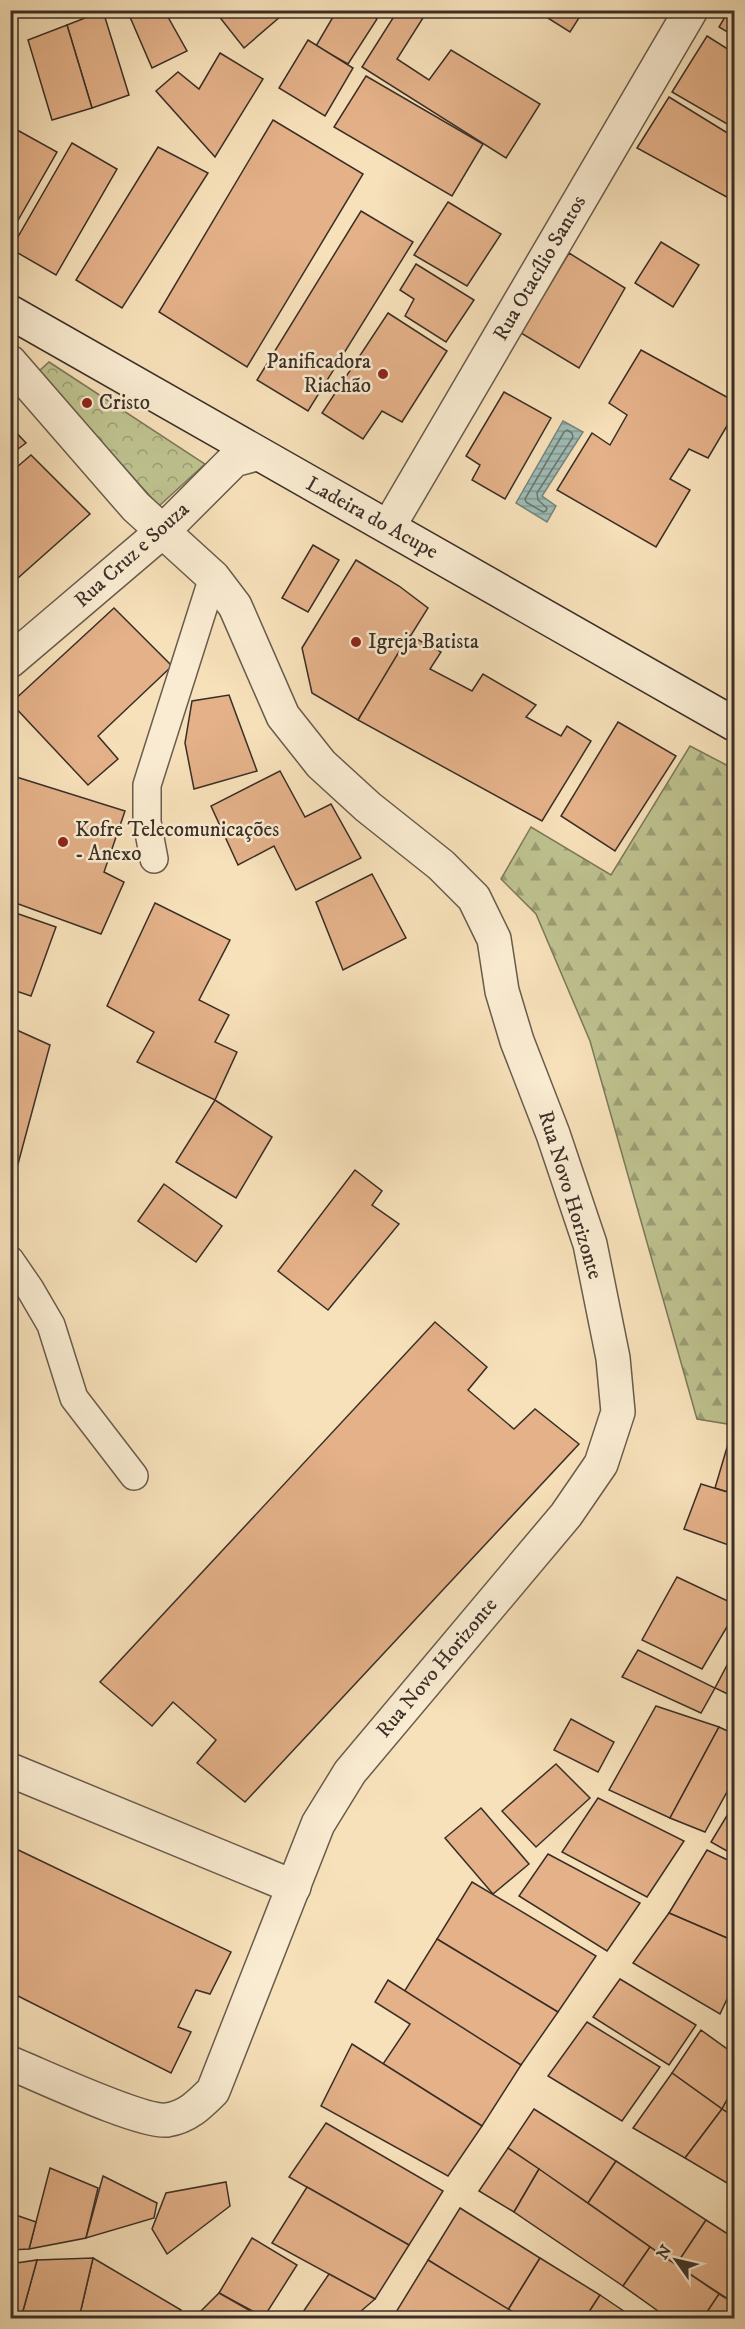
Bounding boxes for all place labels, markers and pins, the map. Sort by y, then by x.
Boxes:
place label: Panificadora Riachão [266,349,371,399]
marker: Panificadora Riachão [376,367,390,381]
place label: Cristo [99,390,150,416]
marker: Cristo [80,396,94,410]
place label: Igreja Batista [368,629,479,655]
marker: Igreja Batista [349,635,363,649]
place label: Kofre Telecomunicações - Anexo [75,817,279,867]
marker: Kofre Telecomunicações - Anexo [56,835,70,849]

